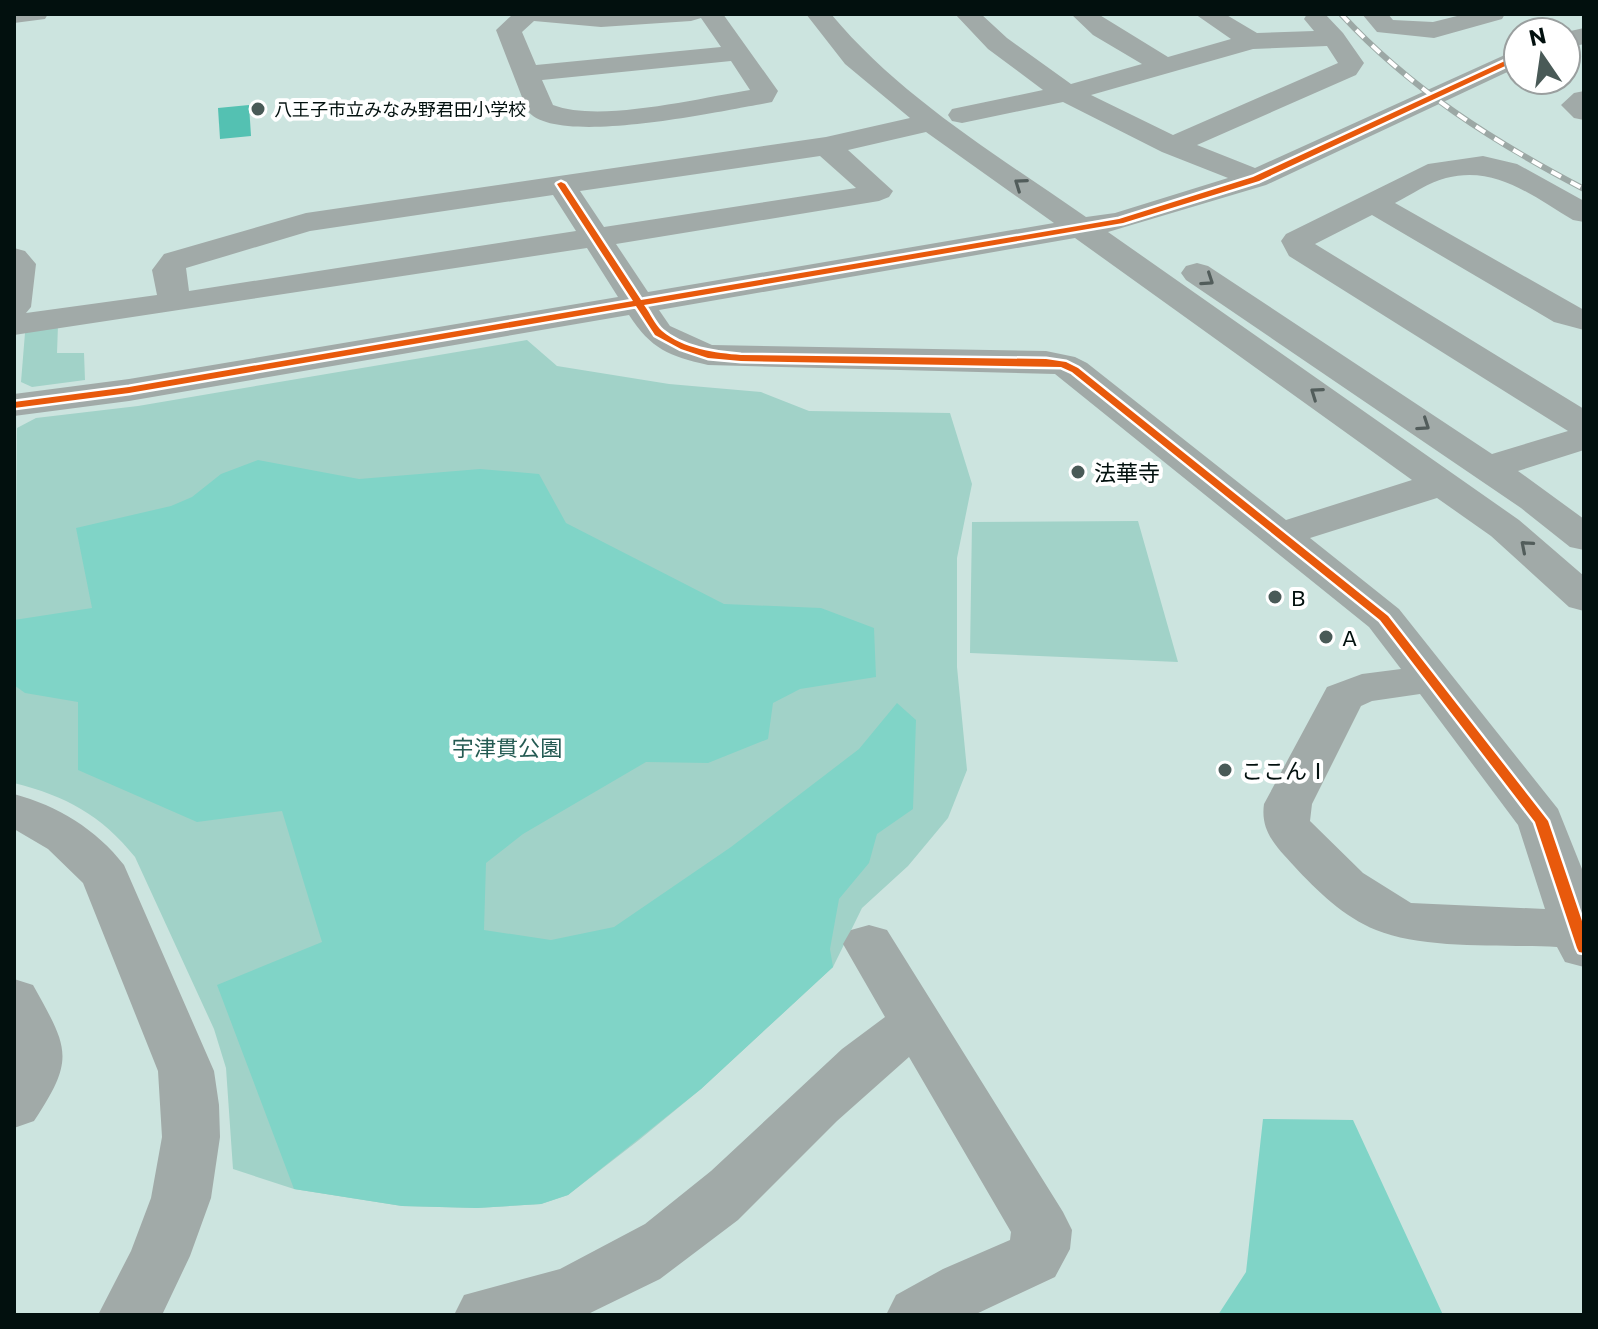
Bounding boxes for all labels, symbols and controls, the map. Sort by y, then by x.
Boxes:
north arrow [1502,16,1582,96]
text: N [1526,21,1548,51]
place label: 八王子市立みなみ野君田小学校 [274,98,526,120]
marker: 八王子市立みなみ野君田小学校 [249,100,267,118]
one-way arrow [1015,179,1029,194]
one-way arrow [1199,270,1214,285]
one-way arrow [1310,388,1325,403]
one-way arrow [1415,415,1429,430]
place label: 法華寺 [1094,459,1160,486]
marker: 法華寺 [1069,463,1087,481]
one-way arrow [1521,541,1536,556]
place label: B [1291,584,1305,611]
marker: B [1266,588,1284,606]
place label: A [1342,624,1357,651]
marker: A [1317,628,1335,646]
park label: 宇津貫公園 [452,734,562,761]
place label: ここんⅠ [1241,757,1329,784]
marker: ここんⅠ [1216,761,1234,779]

